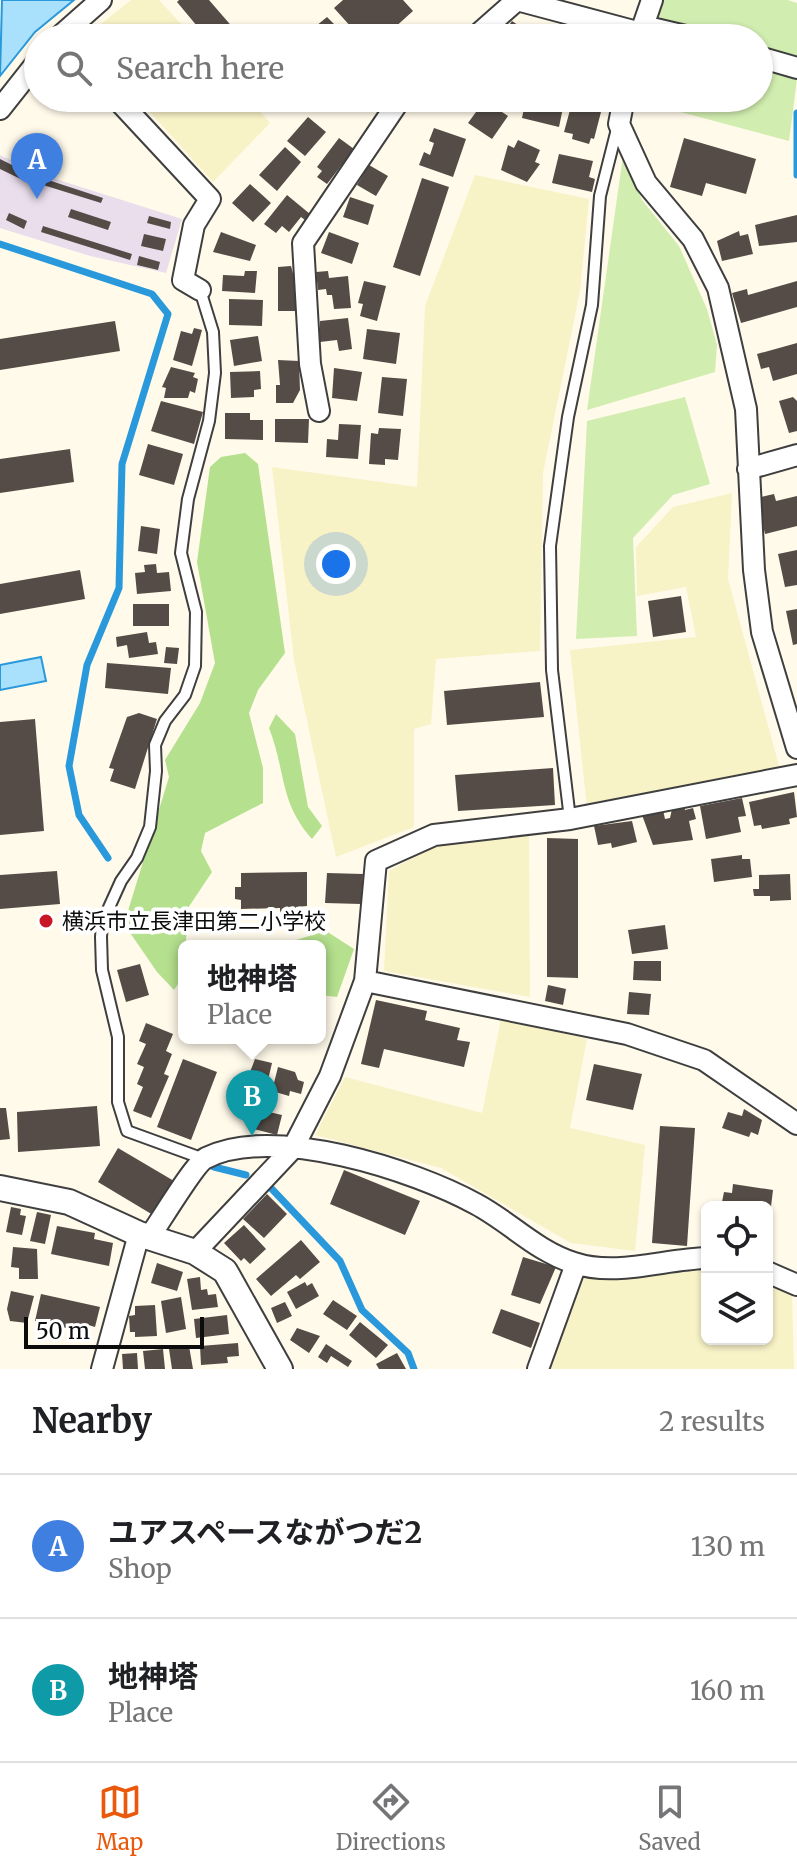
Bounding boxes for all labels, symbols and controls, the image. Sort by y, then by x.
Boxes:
search box [24,24,773,112]
icon: search [52,46,96,90]
text: Search here [116,49,284,87]
pin: A [11,133,63,199]
your location [316,544,356,584]
place label: 横浜市立長津田第二小学校 [62,907,326,935]
marker: 横浜市立長津田第二小学校 [37,912,55,930]
popup [178,940,326,1044]
text: 地神塔 [207,959,297,997]
text: Place [207,998,272,1031]
pin: B [226,1070,278,1136]
map controls [701,1201,773,1345]
button: locate [701,1201,773,1273]
button: layers [701,1273,773,1345]
scale bar [24,1313,204,1349]
text: 50 m [36,1317,90,1345]
text: Nearby [32,1400,152,1442]
text: 2 results [659,1405,765,1438]
text: ユアスペースながつだ2 [108,1513,422,1551]
text: A [49,1530,67,1563]
text: 130 m [691,1530,765,1563]
text: Shop [108,1552,172,1585]
text: 地神塔 [108,1657,198,1695]
text: B [49,1674,67,1707]
text: 160 m [690,1674,765,1707]
text: Place [108,1696,173,1729]
tab: Map [96,1780,143,1856]
tab: Directions [336,1780,446,1856]
tab: Saved [638,1780,701,1856]

